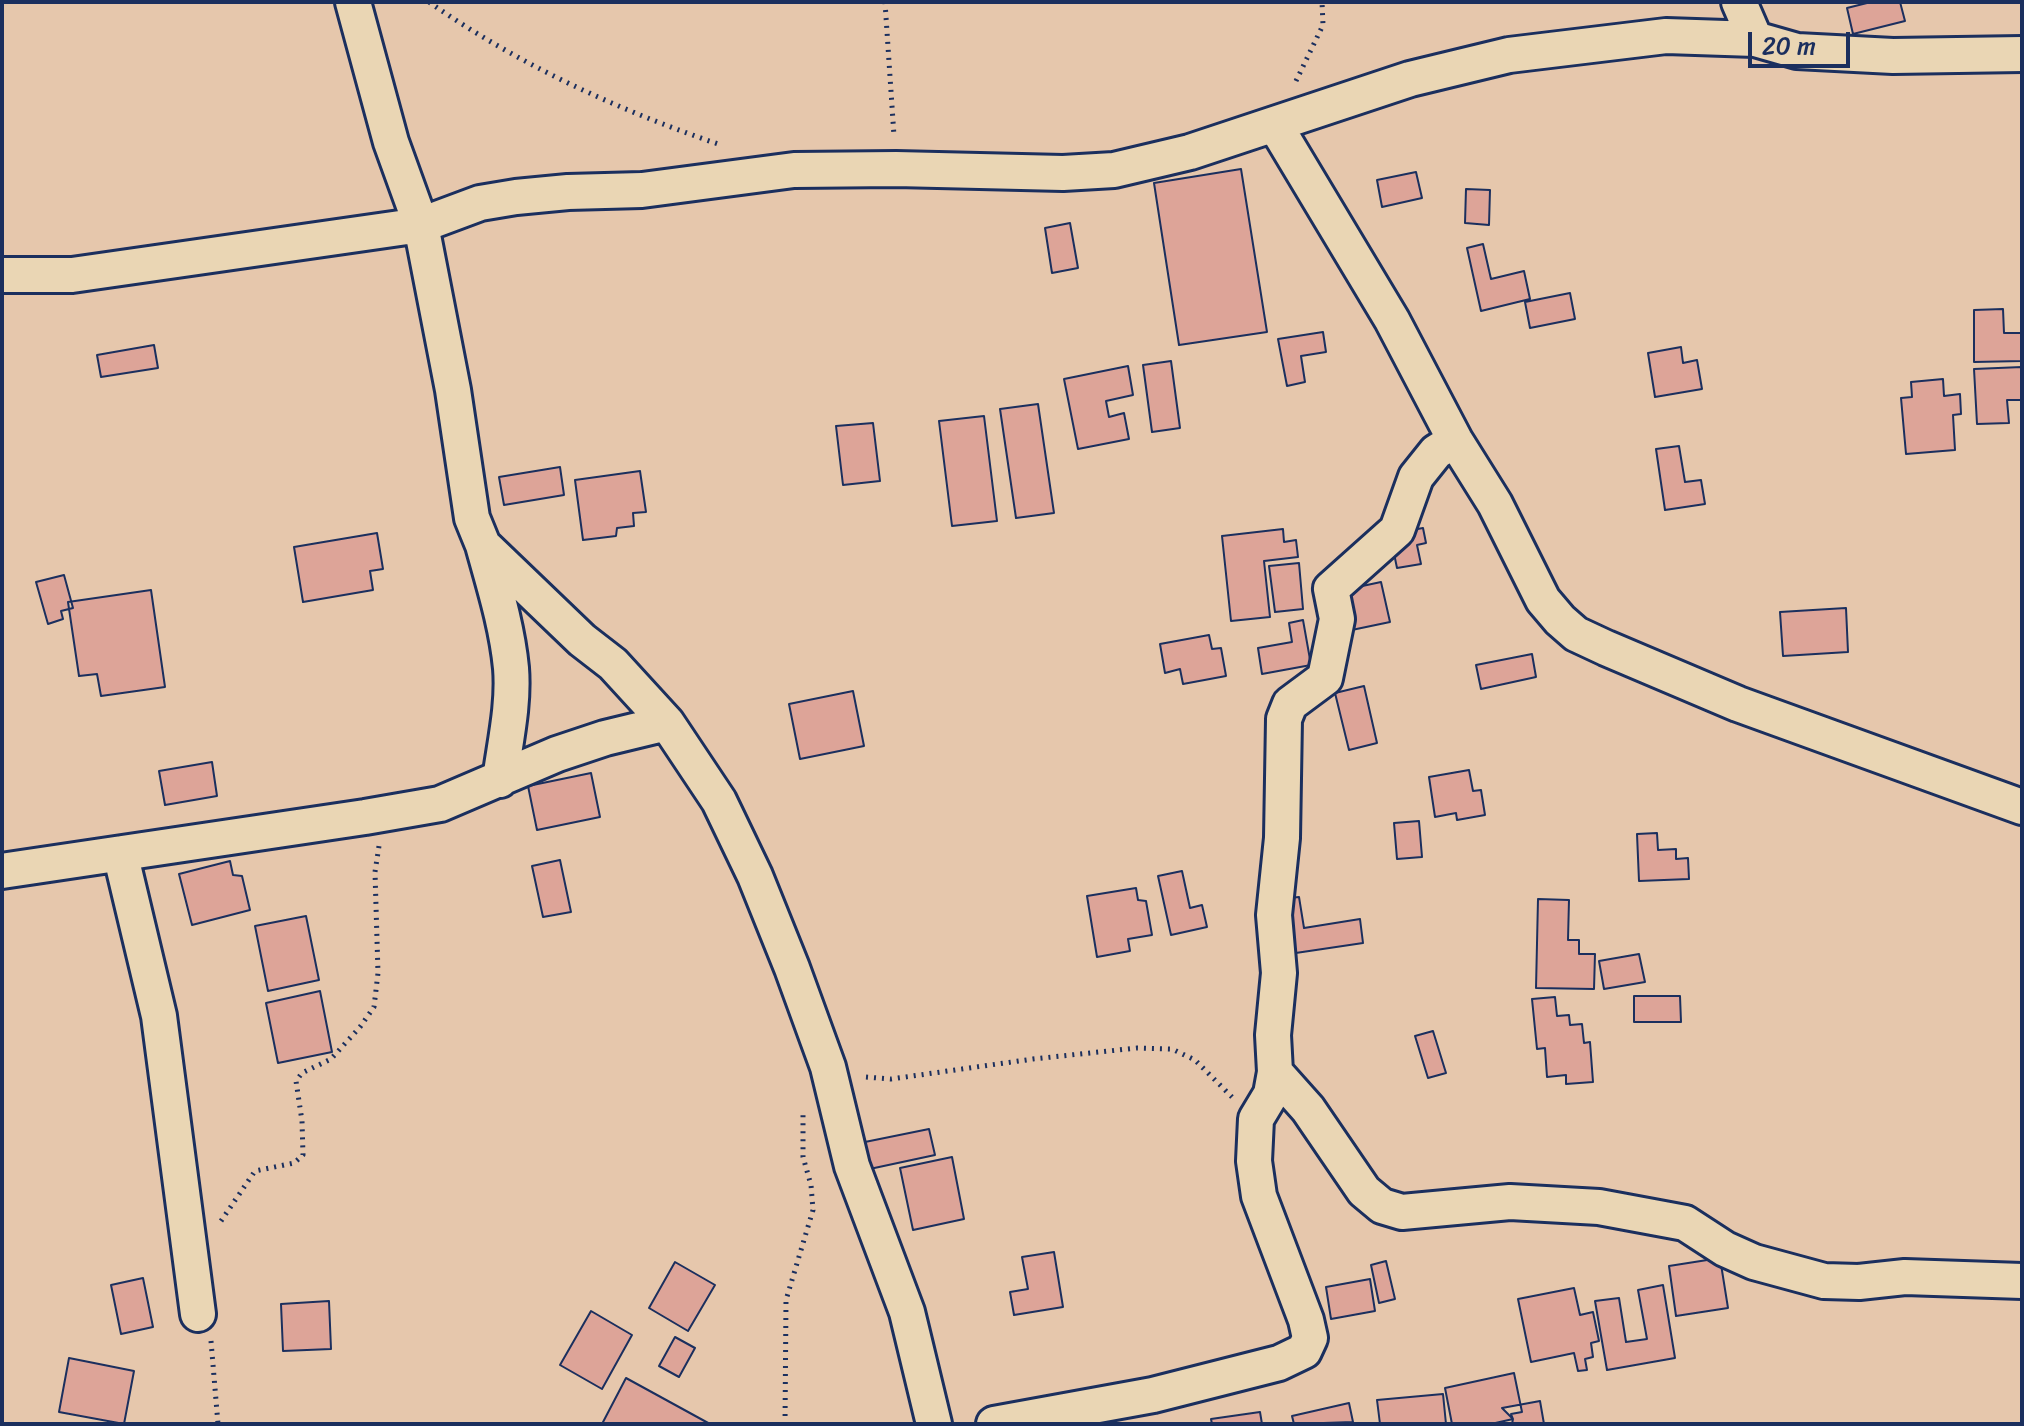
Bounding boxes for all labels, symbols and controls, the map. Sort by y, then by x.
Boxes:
scale bar [1752,16,1854,66]
text: 20 m [1762,25,1816,67]

